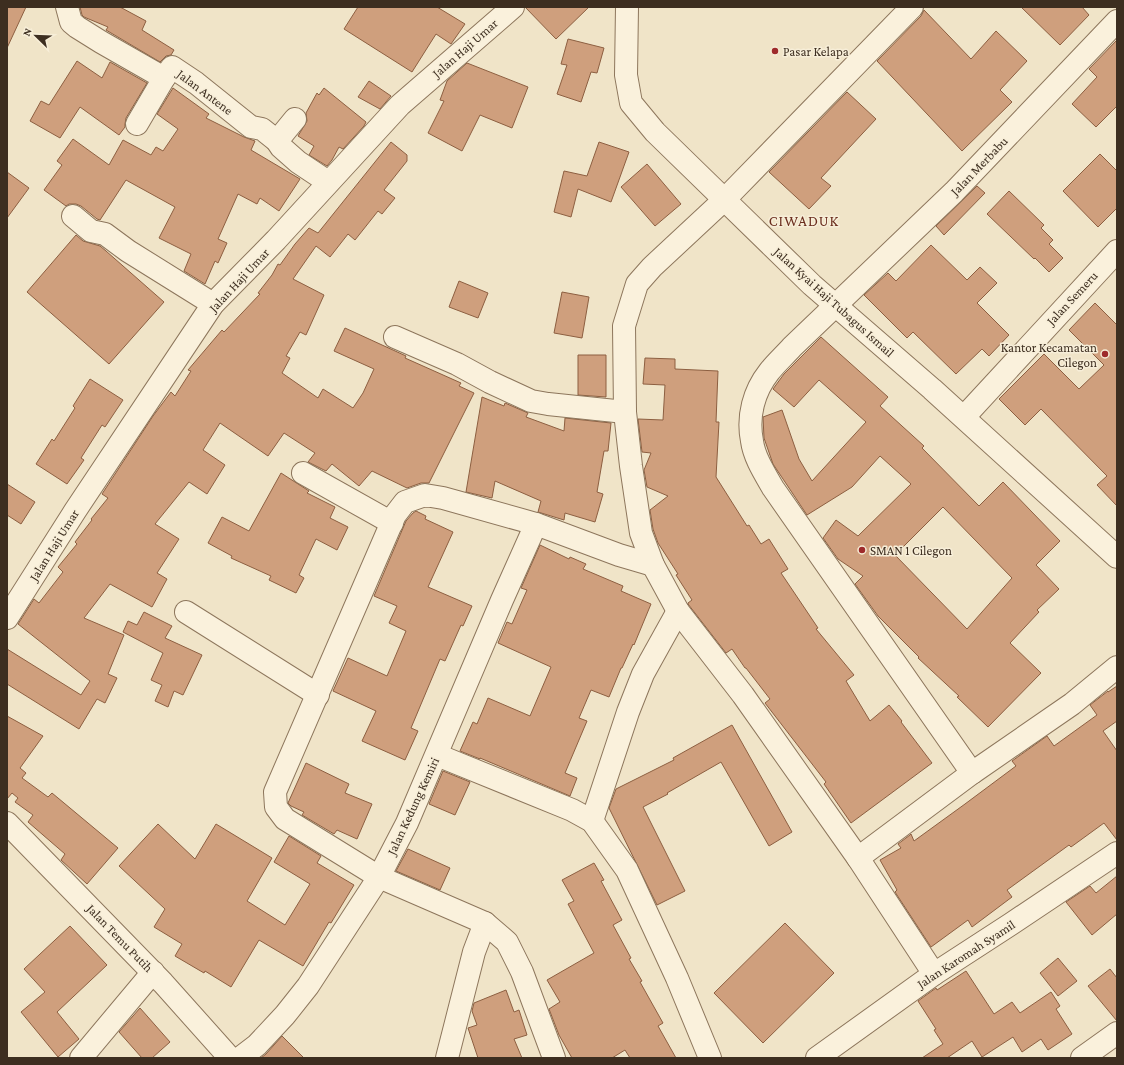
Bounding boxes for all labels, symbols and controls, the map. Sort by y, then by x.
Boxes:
street label: Jalan Haji Umar [428,15,502,82]
north arrow [16,16,56,56]
text: N [20,26,34,38]
place label: Pasar Kelapa [783,44,849,59]
marker: Pasar Kelapa [770,46,780,56]
street label: Jalan Antene [173,66,236,118]
street label: Jalan Merbabu [946,133,1011,199]
district label: CIWADUK [769,213,839,229]
street label: Jalan Kyai Haji Tubagus Ismail [769,243,898,361]
street label: Jalan Haji Umar [205,245,273,316]
street label: Jalan Semeru [1043,268,1101,329]
place label: Kantor Kecamatan Cilegon [1001,340,1097,370]
marker: Kantor Kecamatan Cilegon [1100,349,1110,359]
street label: Jalan Haji Umar [25,506,83,585]
place label: SMAN 1 Cilegon [870,543,952,558]
marker: SMAN 1 Cilegon [857,545,867,555]
street label: Jalan Kedung Kemiri [383,754,442,858]
street label: Jalan Temu Putih [83,900,156,975]
street label: Jalan Karomah Syamil [913,916,1018,992]

